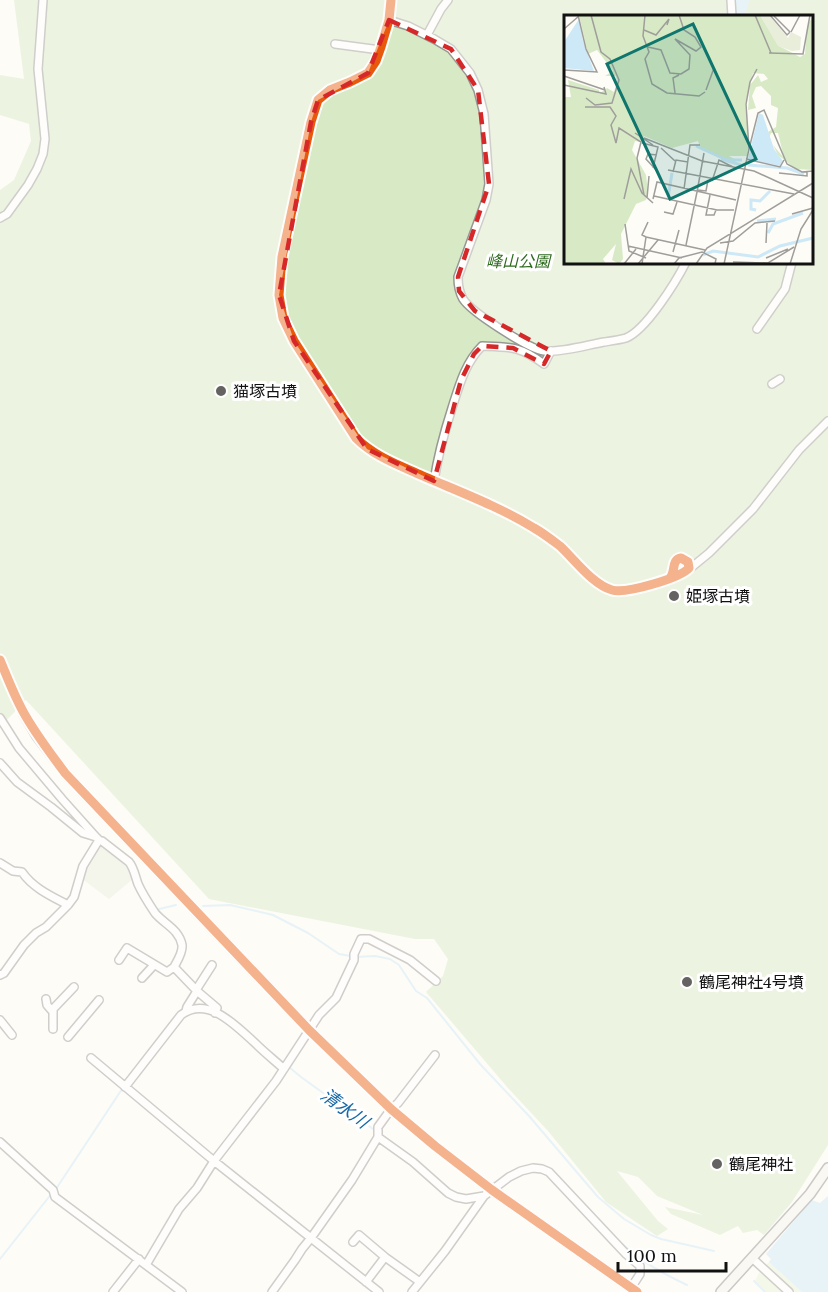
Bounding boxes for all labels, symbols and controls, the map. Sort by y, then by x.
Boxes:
inset map [564,15,813,264]
park label: 峰山公園 [486,251,552,271]
place label: 猫塚古墳 [233,381,297,401]
marker: 猫塚古墳 [214,384,228,398]
place label: 姫塚古墳 [686,586,750,606]
marker: 姫塚古墳 [667,589,681,603]
place label: 鶴尾神社4号墳 [699,972,804,992]
marker: 鶴尾神社4号墳 [680,975,694,989]
water label: 清水川 [316,1083,375,1134]
place label: 鶴尾神社 [729,1154,793,1174]
marker: 鶴尾神社 [710,1157,724,1171]
scale bar [618,1235,726,1273]
text: 100 m [627,1244,677,1267]

